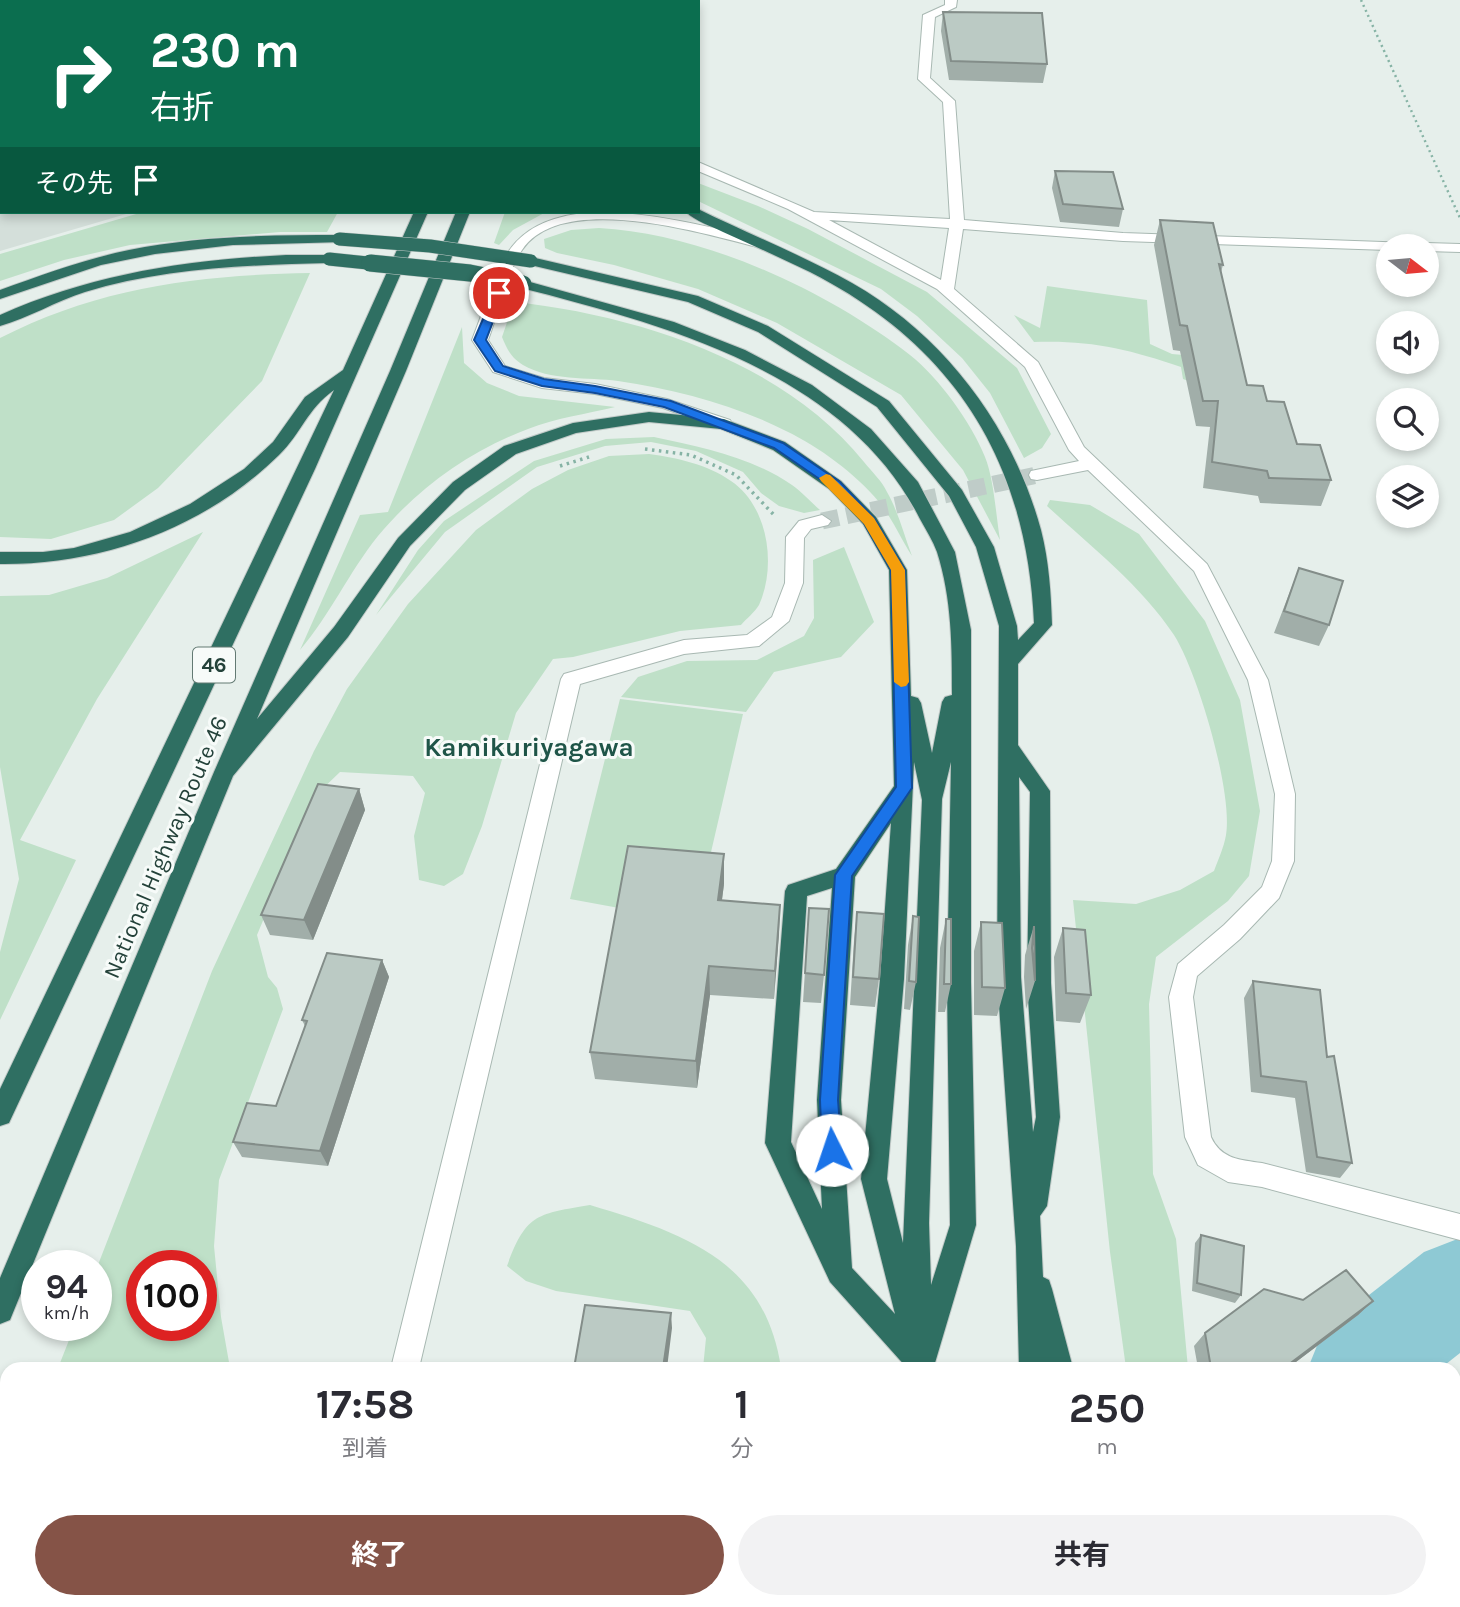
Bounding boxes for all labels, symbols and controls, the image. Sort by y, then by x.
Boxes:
text: 230 m [150,22,300,79]
icon: right [35,28,126,119]
text: 右折 [150,89,214,126]
icon: arrive [127,161,165,199]
text: その先 [35,168,113,199]
north arrow [1376,234,1438,298]
map controls [1376,234,1439,528]
pin [469,263,529,323]
icon: arrive [480,274,518,312]
button: sound [1376,311,1439,374]
button: search [1376,388,1439,451]
button: layers [1376,465,1439,528]
road number: 46 [193,648,235,682]
street label: National Highway Route 46 [98,712,233,982]
district label: Kamikuriyagawa [424,732,634,763]
position arrow [795,1113,869,1187]
speed limit sign: 100 [126,1250,217,1341]
text: 94 [45,1266,88,1307]
text: km/h [44,1302,89,1324]
text: 17:58 [316,1379,414,1429]
text: 1 [734,1379,749,1429]
text: 250 [1069,1383,1145,1433]
text: m [1096,1433,1118,1460]
text: 到着 [342,1435,388,1462]
text: 分 [730,1435,753,1462]
button: 終了 [35,1515,724,1595]
button: 共有 [738,1515,1426,1595]

